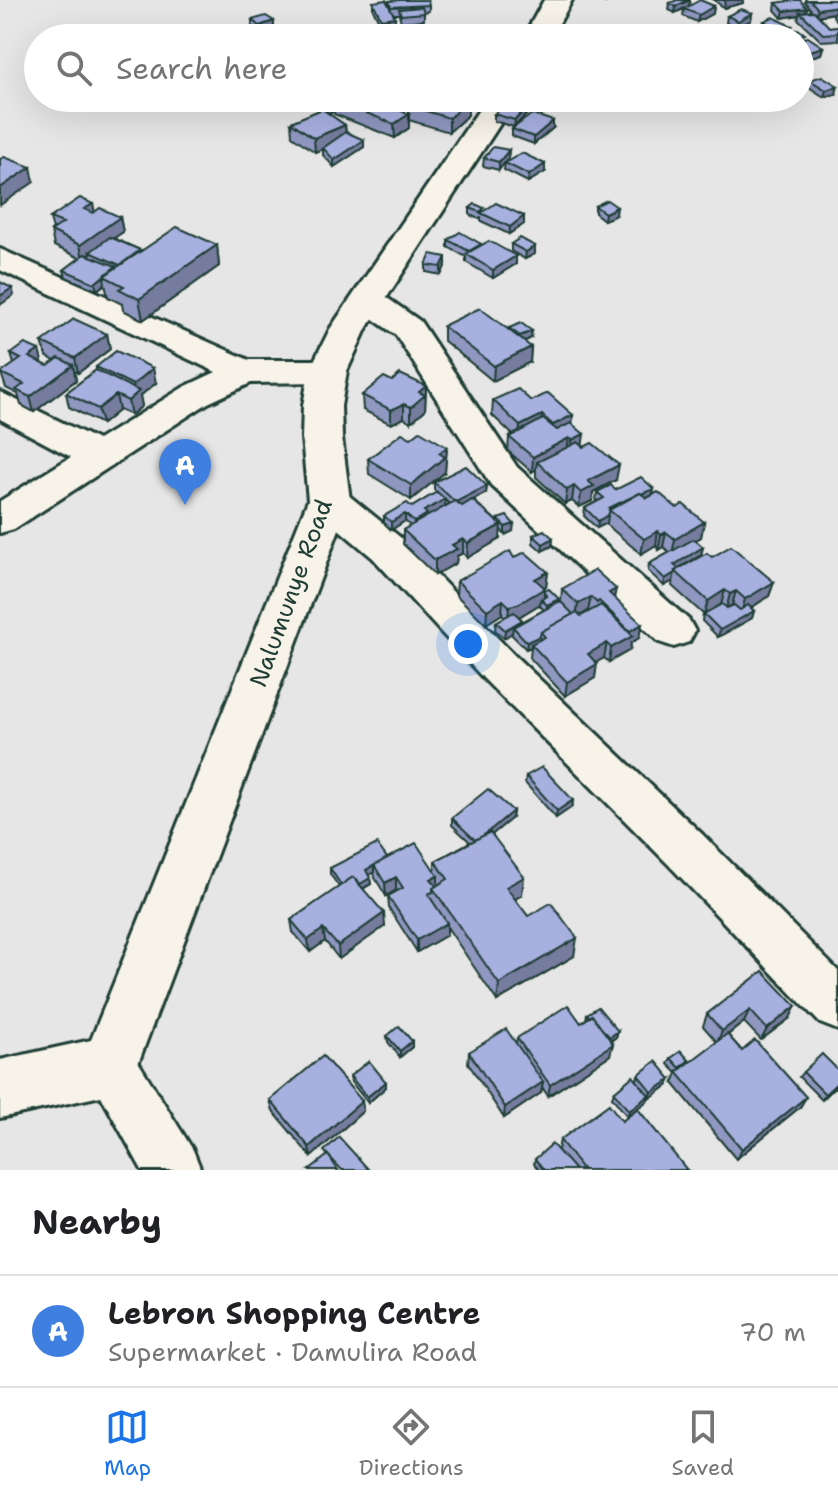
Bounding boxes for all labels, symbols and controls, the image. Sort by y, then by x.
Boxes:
search box [24,24,814,112]
icon: search [52,46,96,90]
text: Search here [116,48,287,89]
pin: A [159,439,211,505]
street label: Nalumunye Road [242,495,340,691]
your location [448,624,488,664]
text: Nearby [32,1199,162,1245]
text: Lebron Shopping Centre [108,1293,480,1334]
text: A [48,1314,68,1349]
text: 70 m [739,1314,806,1349]
text: Supermarket · Damulira Road [108,1334,477,1369]
tab: Map [104,1405,151,1482]
tab: Directions [359,1405,464,1482]
tab: Saved [672,1405,734,1482]

